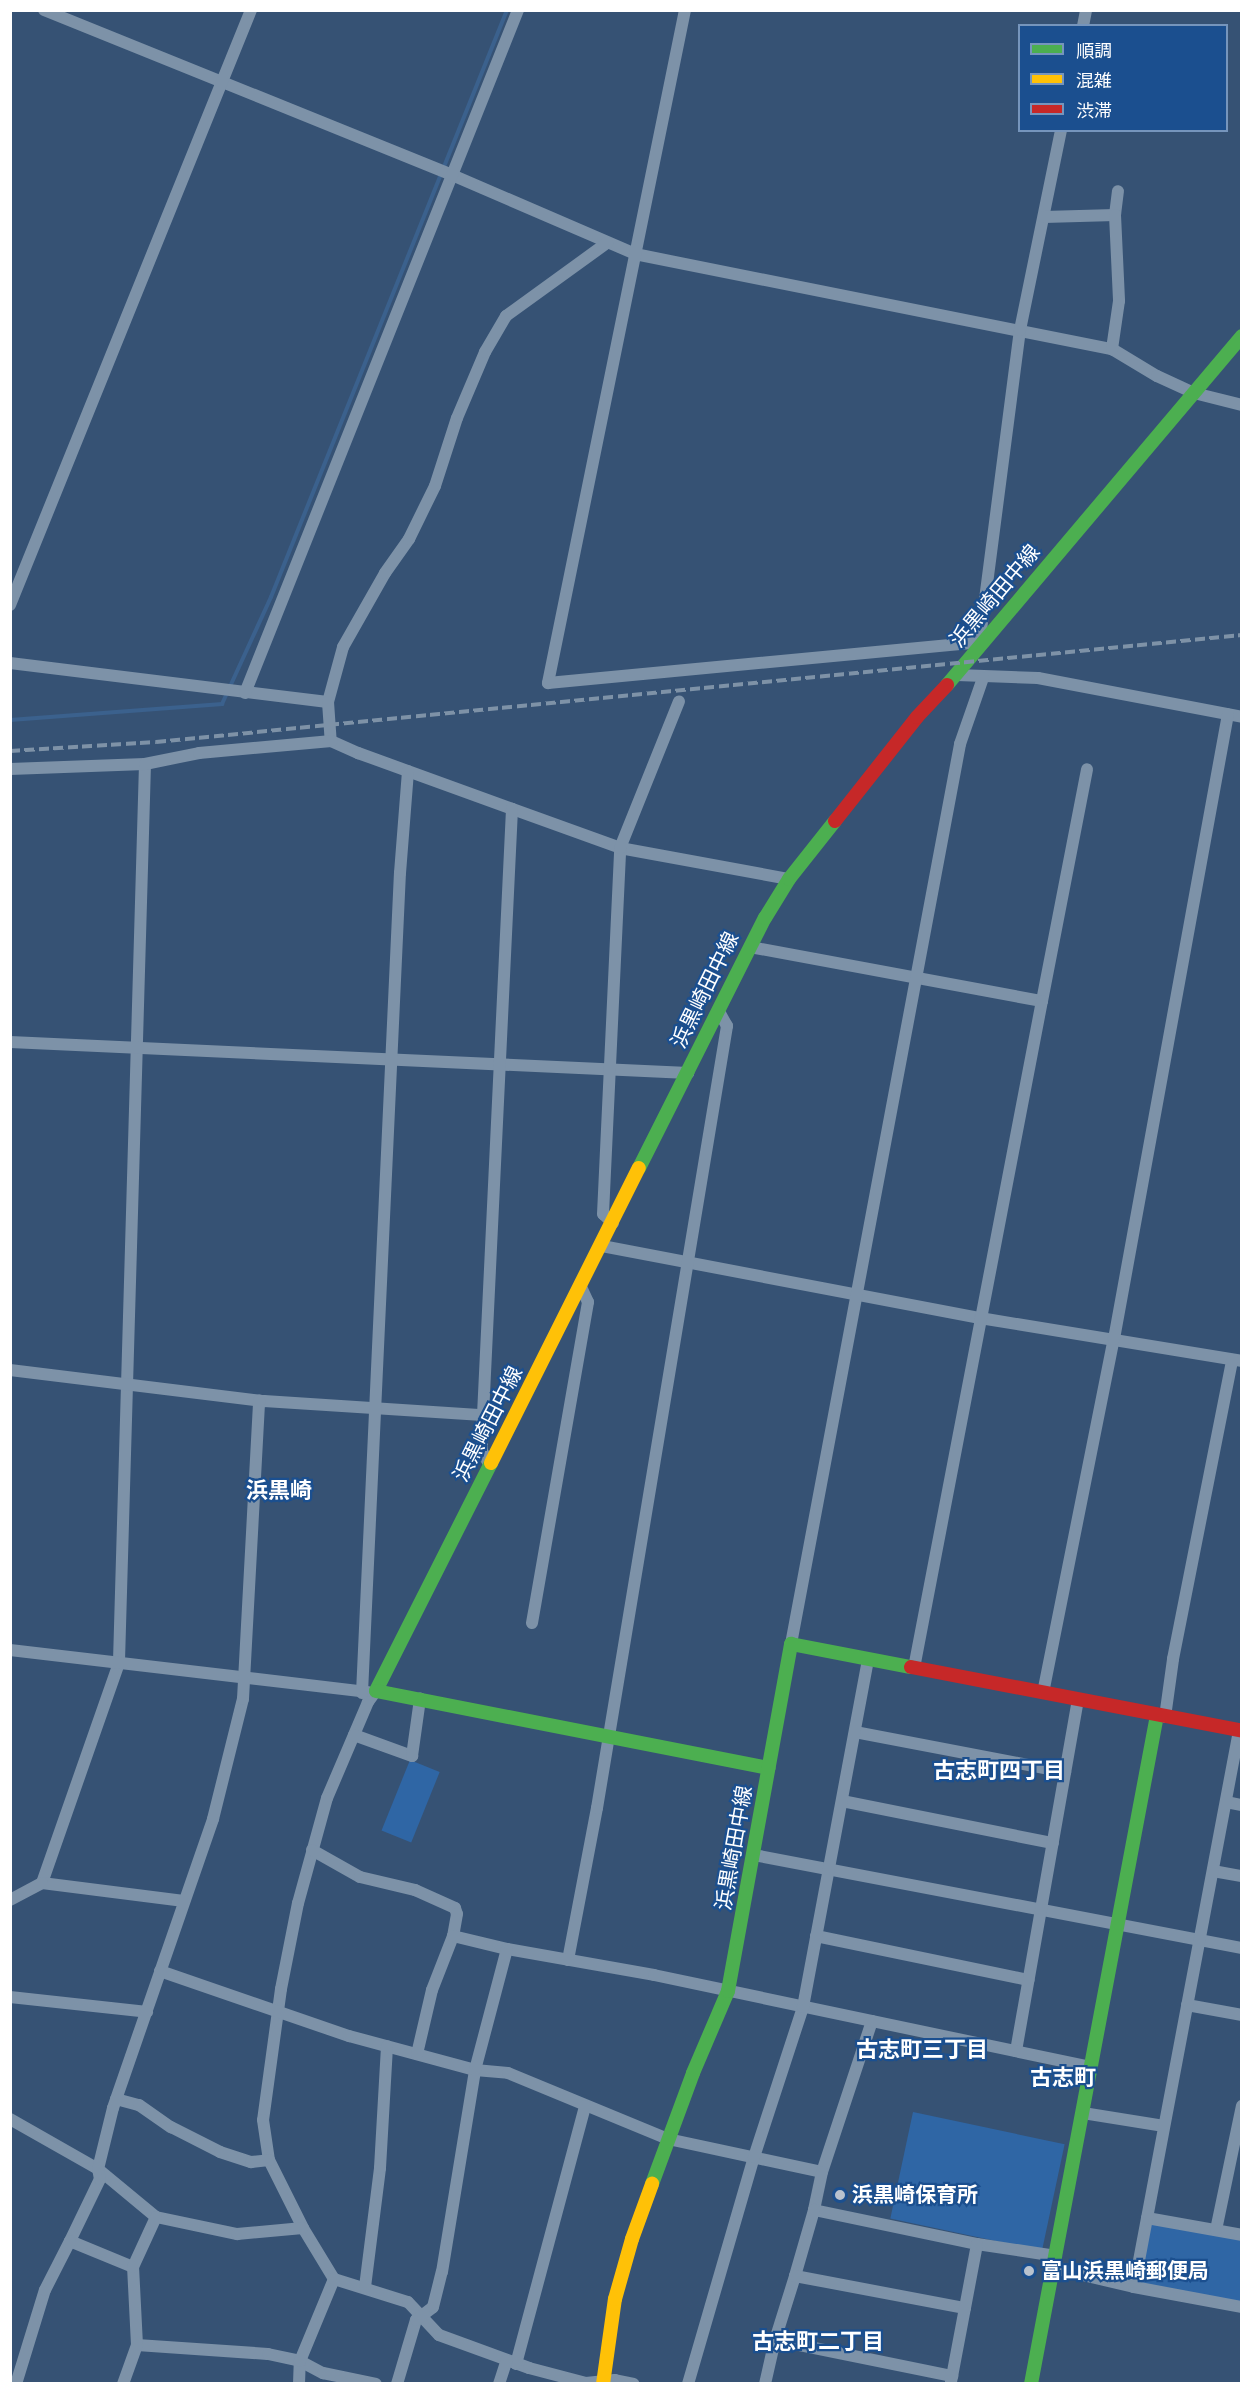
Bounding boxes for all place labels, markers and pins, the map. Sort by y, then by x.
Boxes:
place label: 浜黒崎保育所 [852,2182,978,2208]
marker: 浜黒崎保育所 [833,2188,847,2202]
place label: 富山浜黒崎郵便局 [1041,2258,1209,2284]
marker: 富山浜黒崎郵便局 [1022,2264,1036,2278]

